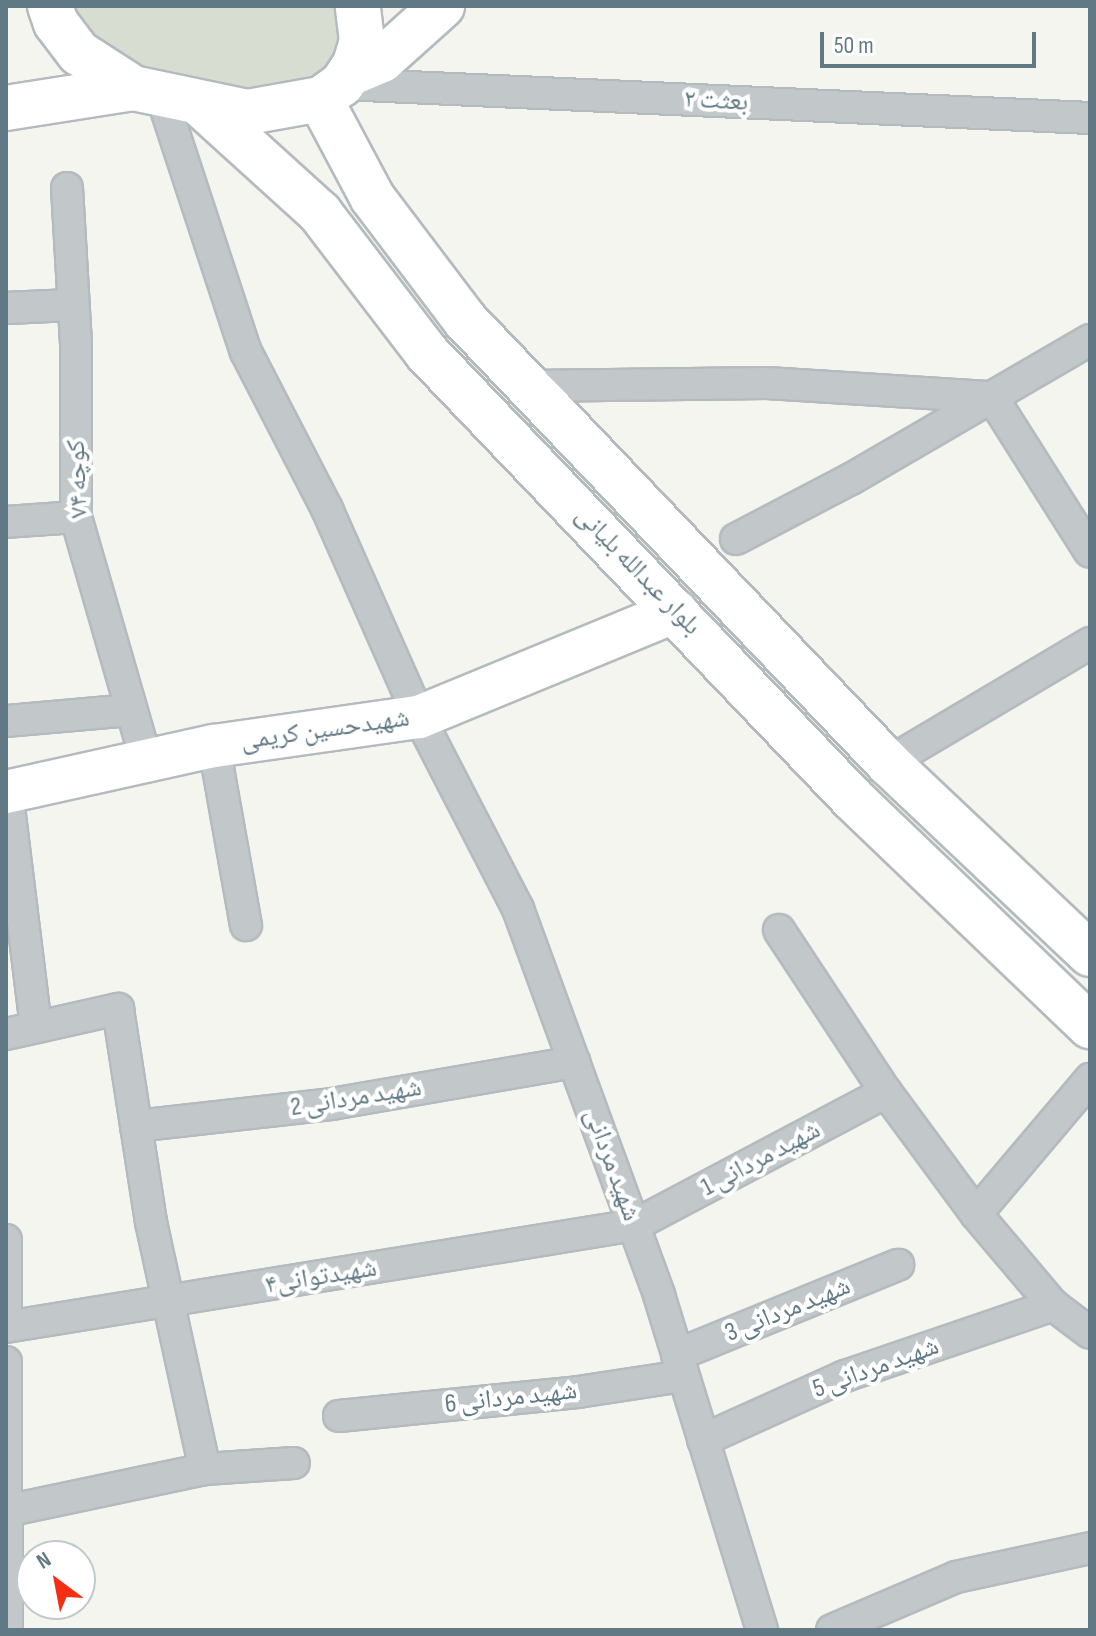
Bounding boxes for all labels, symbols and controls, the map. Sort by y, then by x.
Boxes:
scale bar [824,16,1040,66]
text: 50 m [834,31,874,60]
street label: بعثت ۲ [683,84,749,118]
street label: کوچه ۷۴ [61,439,95,519]
street label: بلوار عبدالله بلیانی [569,500,707,642]
street label: شهیدحسین کریمی [239,703,411,757]
street label: شهید مردانی 2 [288,1072,424,1124]
street label: شهید مردانی [577,1105,647,1225]
street label: شهید مردانی 1 [696,1115,826,1203]
street label: شهیدتوانی۴ [263,1253,379,1301]
street label: شهید مردانی 3 [721,1271,855,1349]
street label: شهید مردانی 5 [809,1331,943,1405]
street label: شهید مردانی 6 [443,1376,579,1420]
north arrow [16,1540,96,1620]
text: N [32,1546,56,1575]

